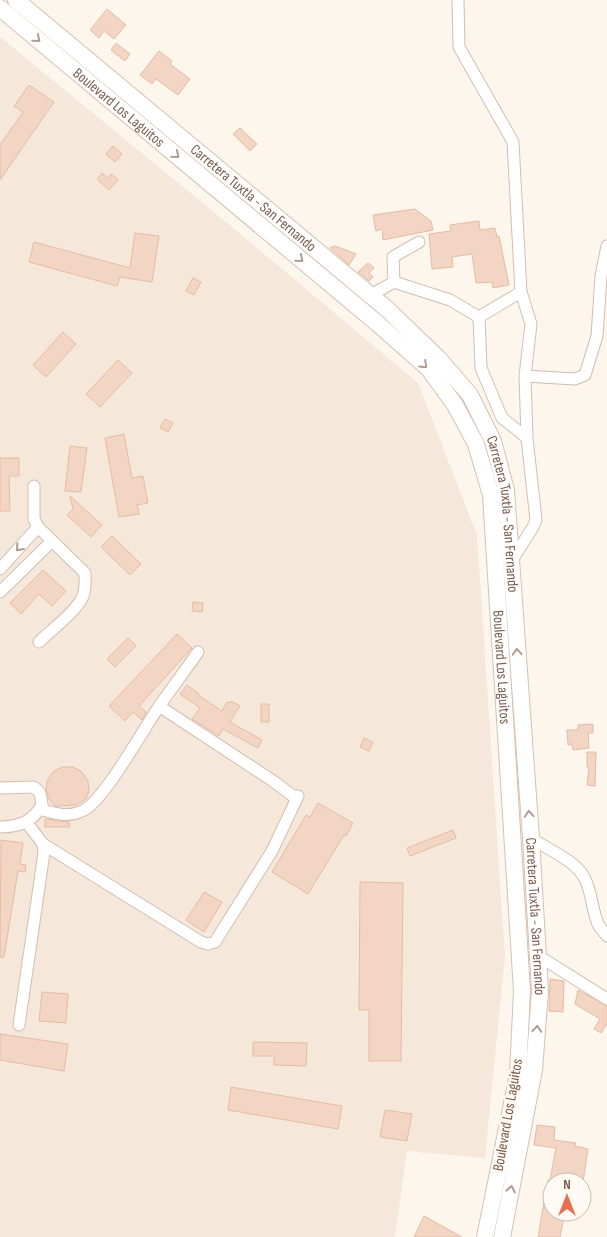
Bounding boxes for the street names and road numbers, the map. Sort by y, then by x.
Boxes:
street label: Boulevard Los Laguitos [69,64,169,151]
street label: Carretera Tuxtla - San Fernando [187,140,320,256]
street label: Carretera Tuxtla - San Fernando [482,432,523,593]
street label: Boulevard Los Laguitos [489,610,515,725]
street label: Carretera Tuxtla - San Fernando [521,837,550,996]
street label: Boulevard Los Laguitos [489,1057,527,1173]

